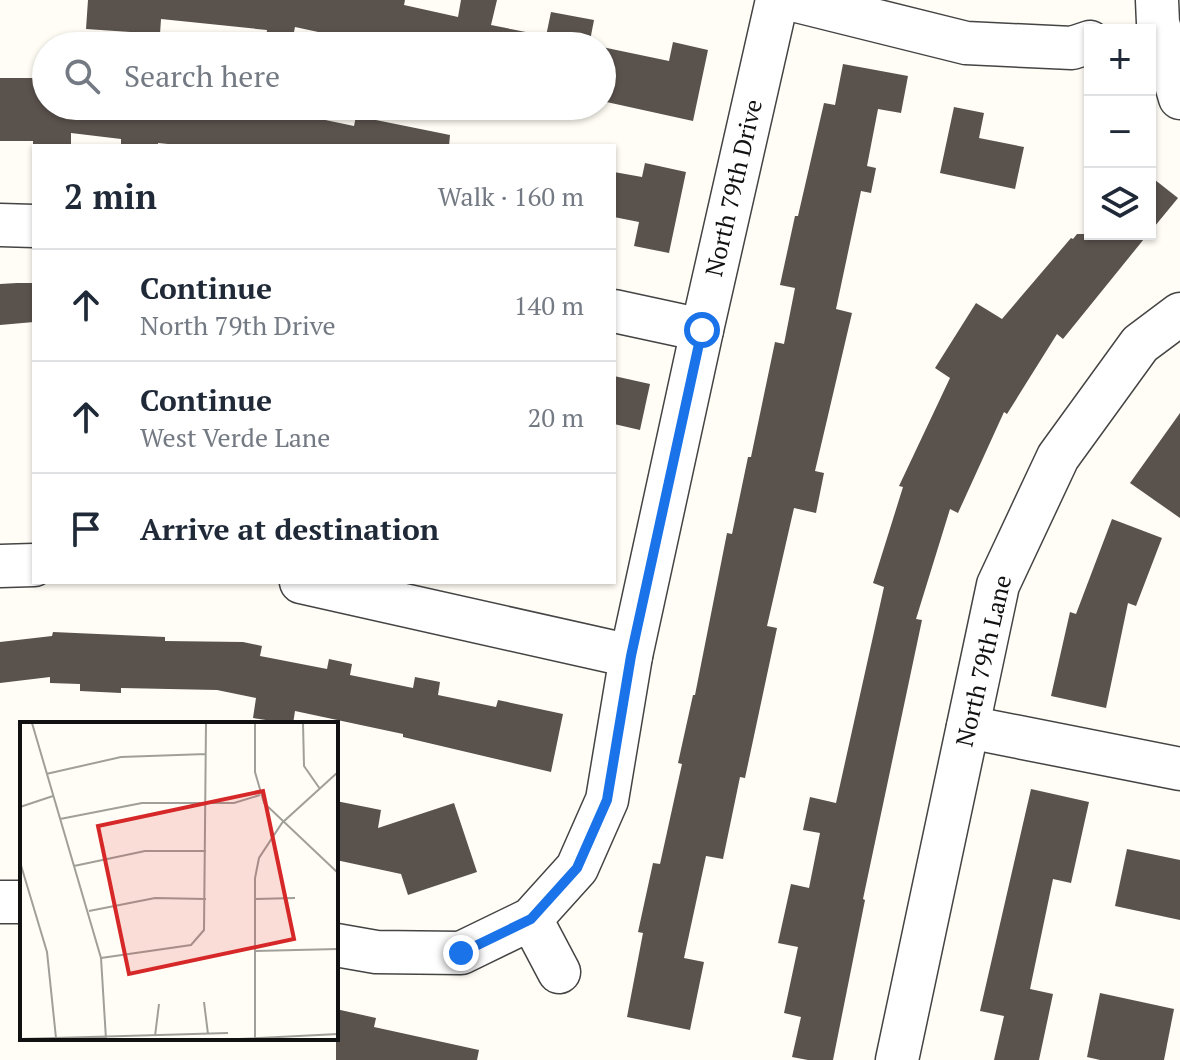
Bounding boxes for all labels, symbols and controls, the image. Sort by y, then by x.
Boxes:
map controls [1084,24,1156,240]
button: + [1084,24,1156,96]
search box [32,32,616,120]
icon: search [60,54,104,98]
text: Search here [124,56,280,96]
street label: North 79th Drive [697,96,769,279]
button: − [1084,96,1156,168]
button: layers [1084,168,1156,240]
text: 2 min [64,174,157,219]
text: Walk · 160 m [438,179,584,213]
text: Continue [140,268,272,308]
icon: ahead [64,283,108,327]
text: 140 m [514,288,584,322]
text: North 79th Drive [140,308,336,342]
route start [684,312,720,348]
text: Continue [140,380,272,420]
icon: ahead [64,395,108,439]
text: 20 m [528,400,584,434]
text: West Verde Lane [140,420,330,454]
icon: arrive [64,507,108,551]
text: Arrive at destination [140,509,439,549]
street label: North 79th Lane [948,572,1018,750]
inset map [20,722,338,1040]
route end [443,935,479,971]

